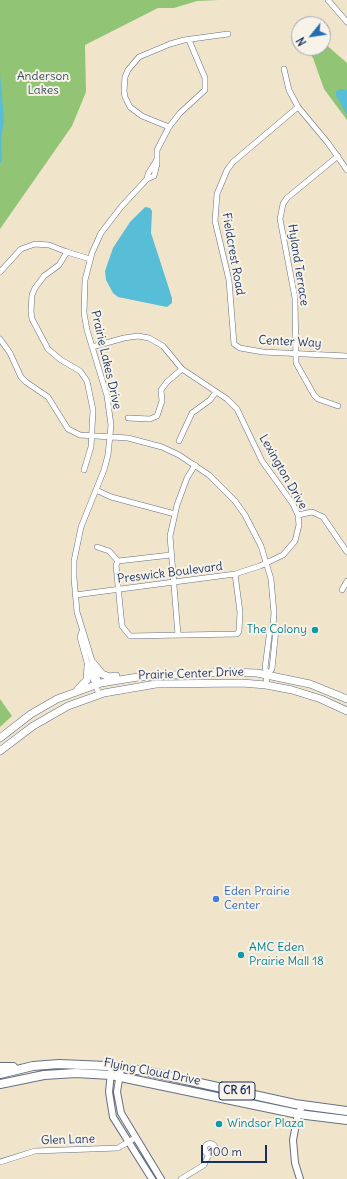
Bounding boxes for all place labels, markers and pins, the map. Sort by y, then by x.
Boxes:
place label: The Colony [247,623,307,637]
marker: The Colony [310,625,320,635]
place label: Eden Prairie Center [224,885,290,913]
marker: Eden Prairie Center [211,894,221,904]
place label: AMC Eden Prairie Mall 18 [249,941,324,969]
marker: AMC Eden Prairie Mall 18 [236,950,246,960]
place label: Windsor Plaza [227,1117,304,1131]
marker: Windsor Plaza [214,1119,224,1129]

